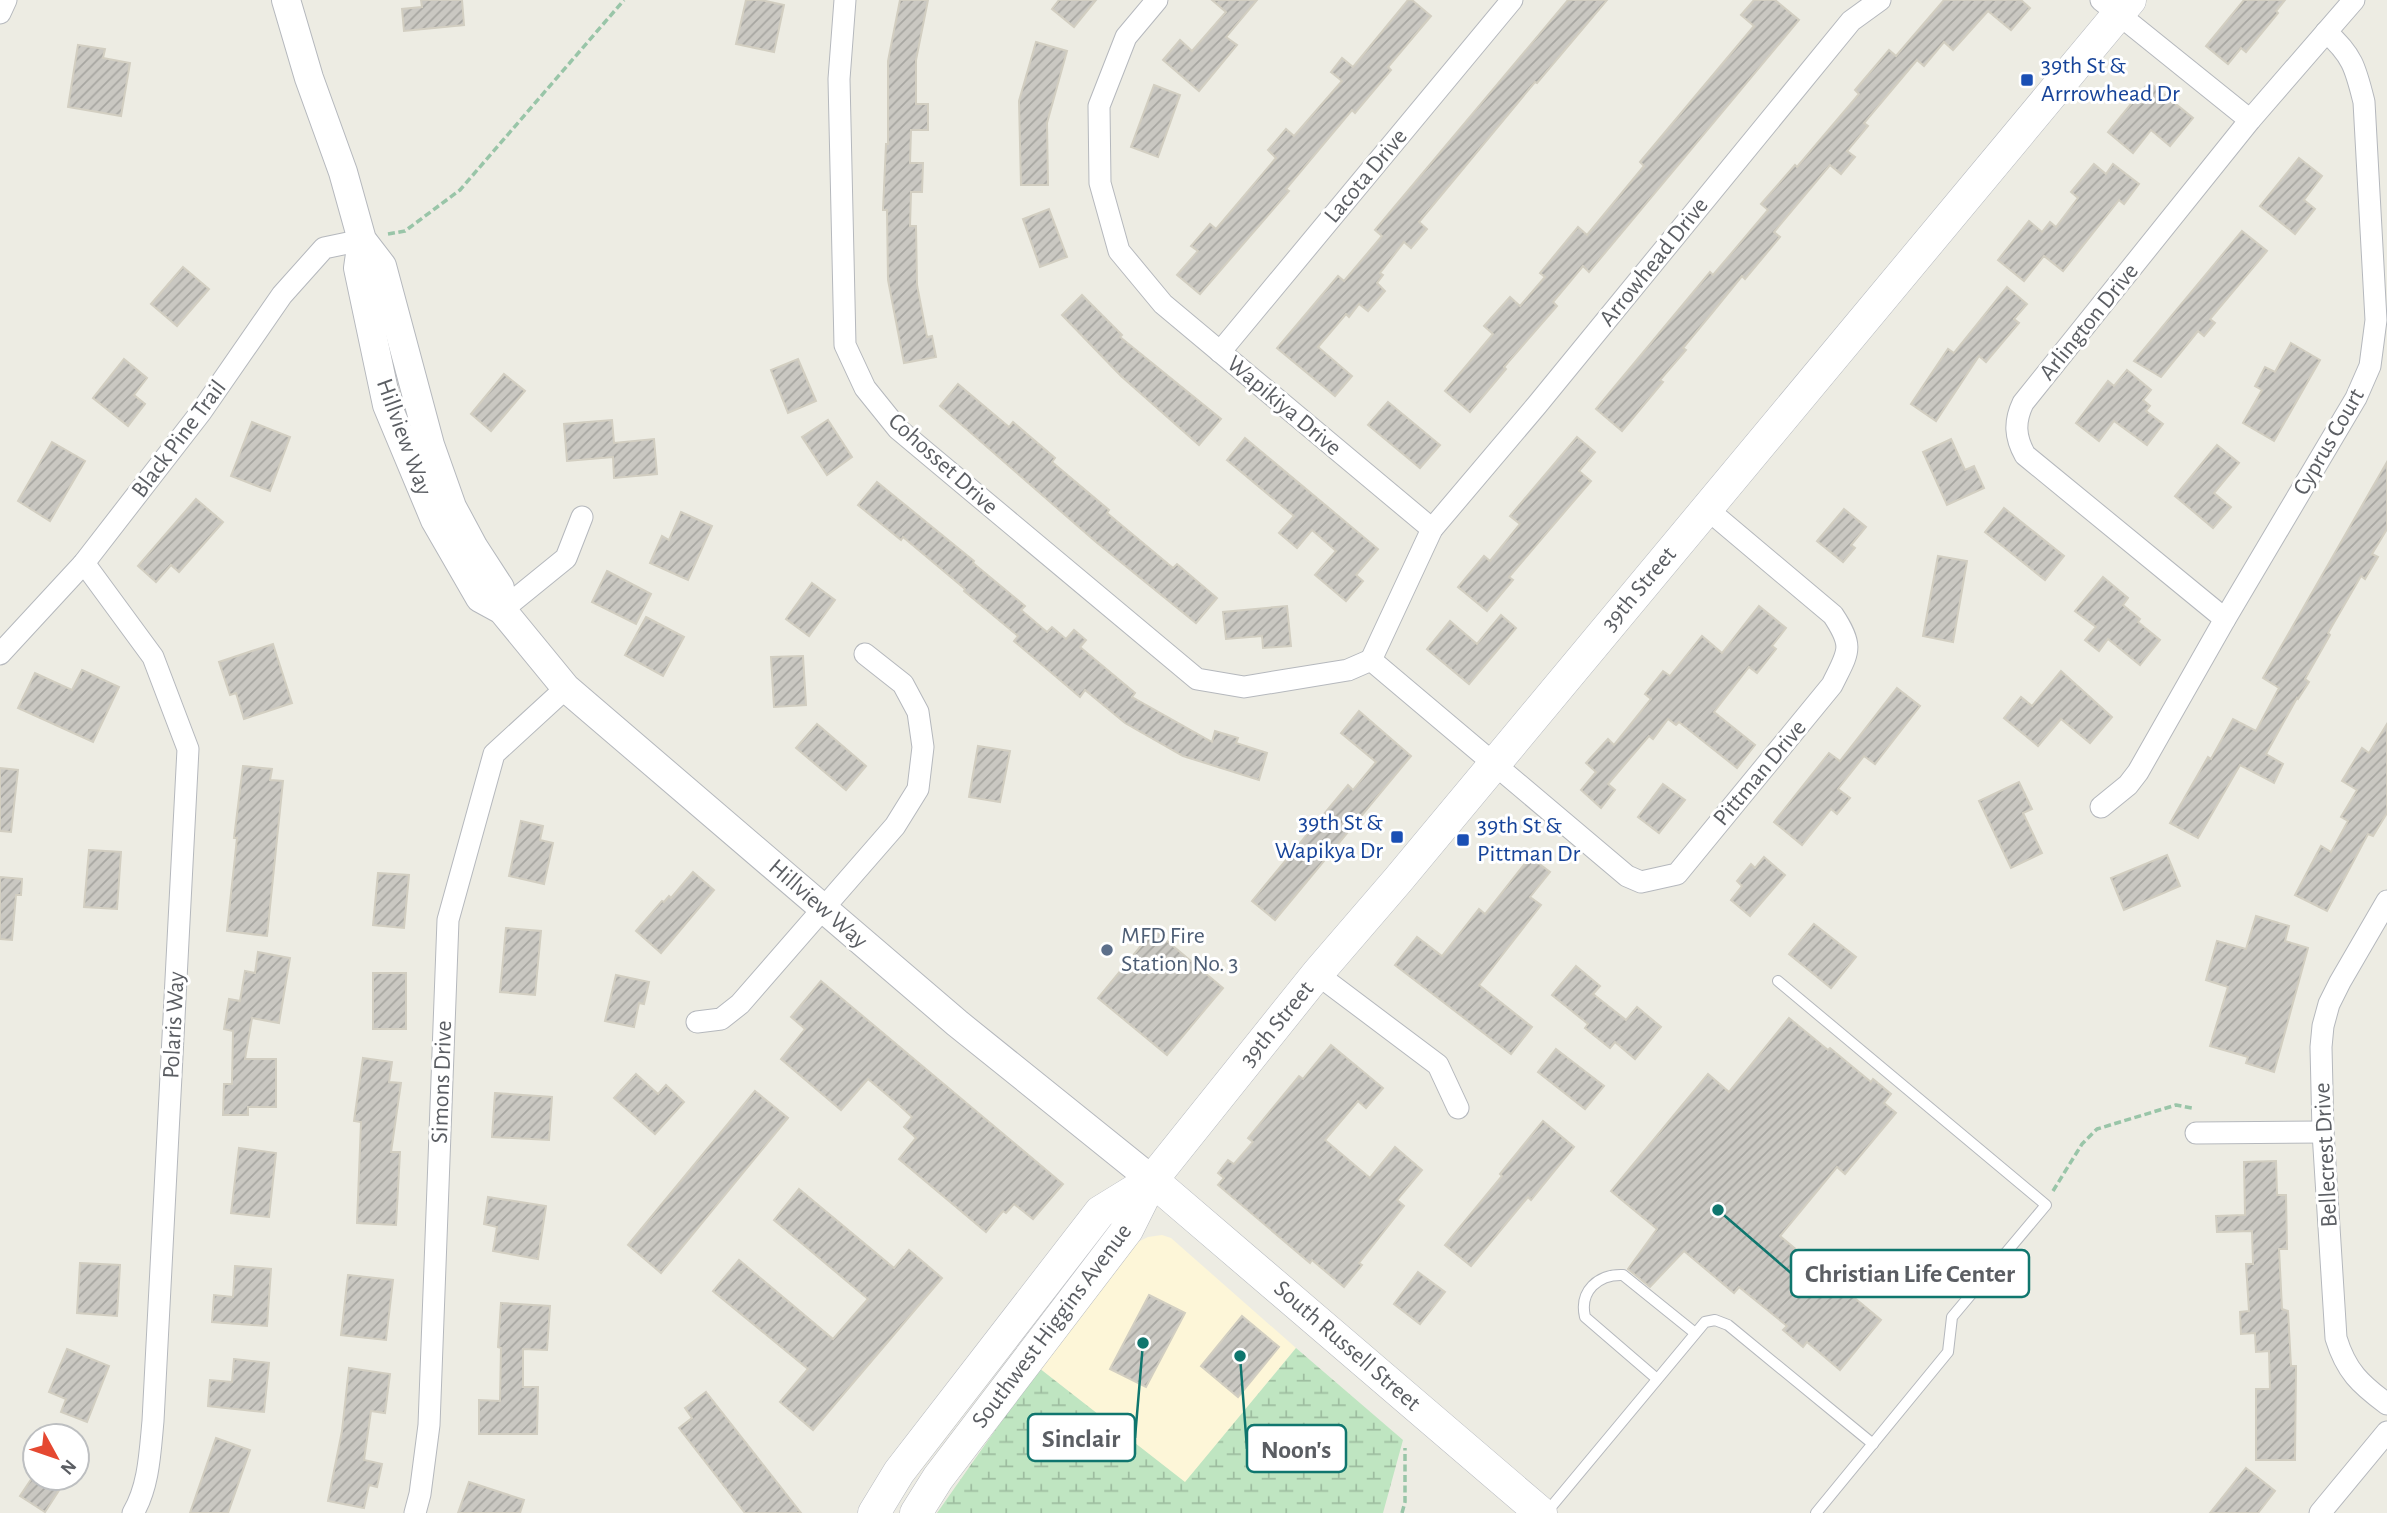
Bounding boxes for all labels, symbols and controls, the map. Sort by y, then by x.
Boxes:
place label: 39th St & Arrrowhead Dr [2041,54,2180,106]
marker: 39th St & Arrrowhead Dr [2019,72,2035,88]
street label: Lacota Drive [1320,124,1412,228]
street label: Arrowhead Drive [1595,193,1713,331]
street label: Arlington Drive [2035,259,2143,385]
street label: Wapikiya Drive [1222,352,1346,460]
street label: Hillview Way [372,375,436,499]
street label: Black Pine Trail [127,376,231,502]
street label: Cyprus Court [2289,384,2369,499]
street label: Cohosset Drive [884,409,1002,519]
street label: 39th Street [1597,542,1681,636]
street label: Pittman Drive [1709,716,1811,830]
place label: 39th St & Wapikya Dr [1275,811,1383,863]
place label: 39th St & Pittman Dr [1477,814,1580,866]
marker: 39th St & Wapikya Dr [1389,829,1405,845]
marker: 39th St & Pittman Dr [1455,832,1471,848]
street label: Hillview Way [764,855,872,953]
place label: MFD Fire Station No. 3 [1121,924,1238,976]
marker: MFD Fire Station No. 3 [1099,942,1115,958]
street label: Polaris Way [159,971,189,1079]
street label: 39th Street [1236,977,1319,1071]
street label: Simons Drive [428,1020,456,1144]
street label: Bellecrest Drive [2310,1082,2342,1228]
street label: Southwest Higgins Avenue [968,1220,1136,1432]
callout: Christian Life Center [1791,1250,2029,1297]
text: Christian Life Center [1805,1261,2015,1287]
street label: South Russell Street [1269,1276,1425,1416]
callout: Sinclair [1028,1414,1135,1461]
north arrow [21,1422,91,1492]
callout: Noon's [1247,1425,1346,1472]
text: Sinclair [1042,1426,1120,1452]
text: Noon's [1261,1437,1331,1463]
text: N [56,1456,79,1478]

